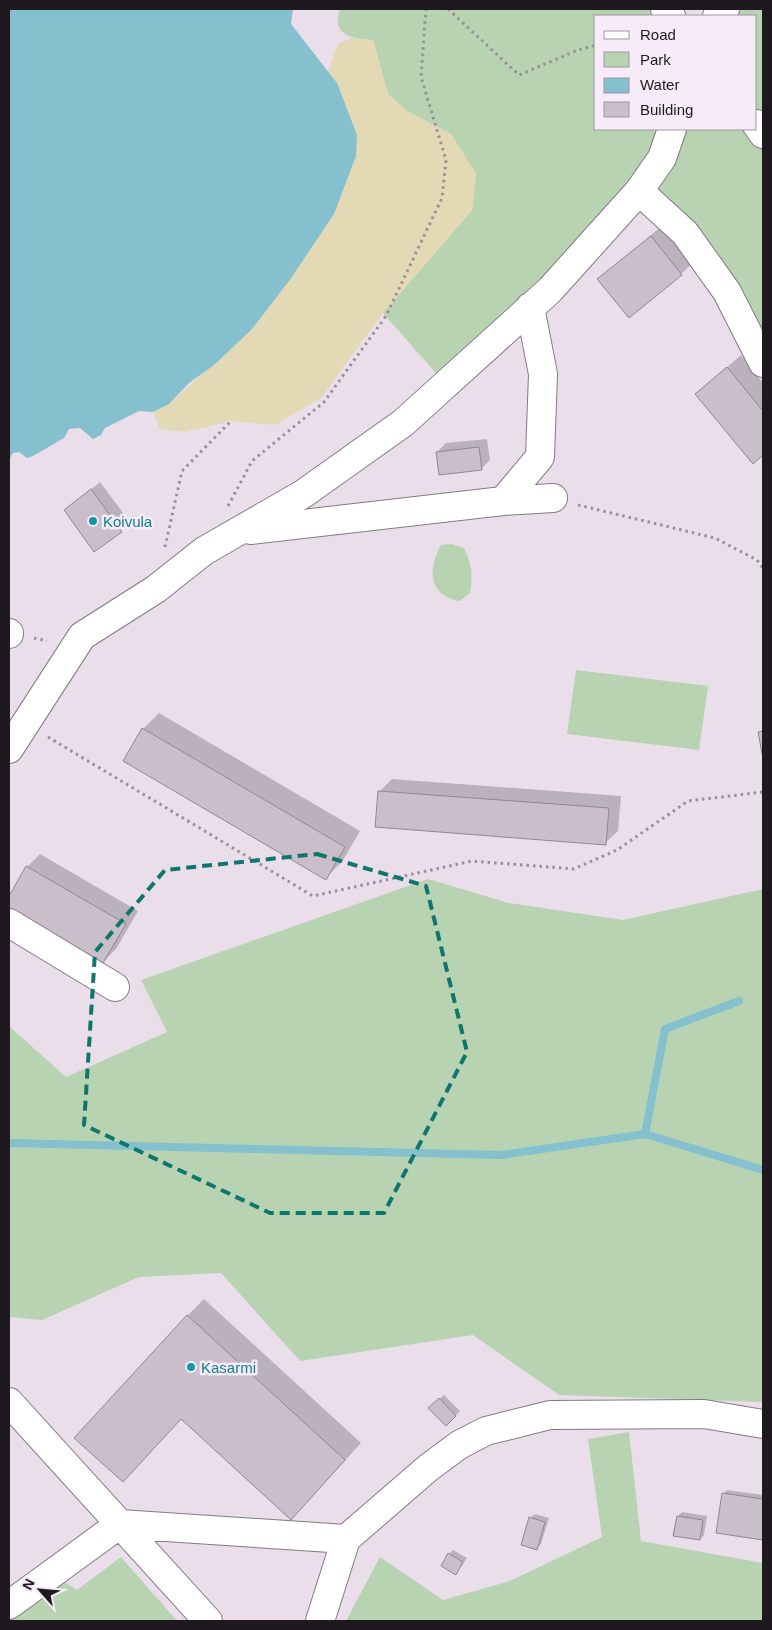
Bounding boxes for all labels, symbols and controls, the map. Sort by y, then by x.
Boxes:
legend [594,15,757,130]
text: Road [640,26,676,43]
text: Park [640,51,671,68]
text: Water [640,76,679,93]
text: Building [640,101,693,118]
place label: Koivula [103,513,153,530]
marker: Koivula [87,515,99,527]
place label: Kasarmi [201,1359,256,1376]
marker: Kasarmi [185,1361,197,1373]
north arrow [15,1565,65,1615]
text: N [19,1576,38,1592]

